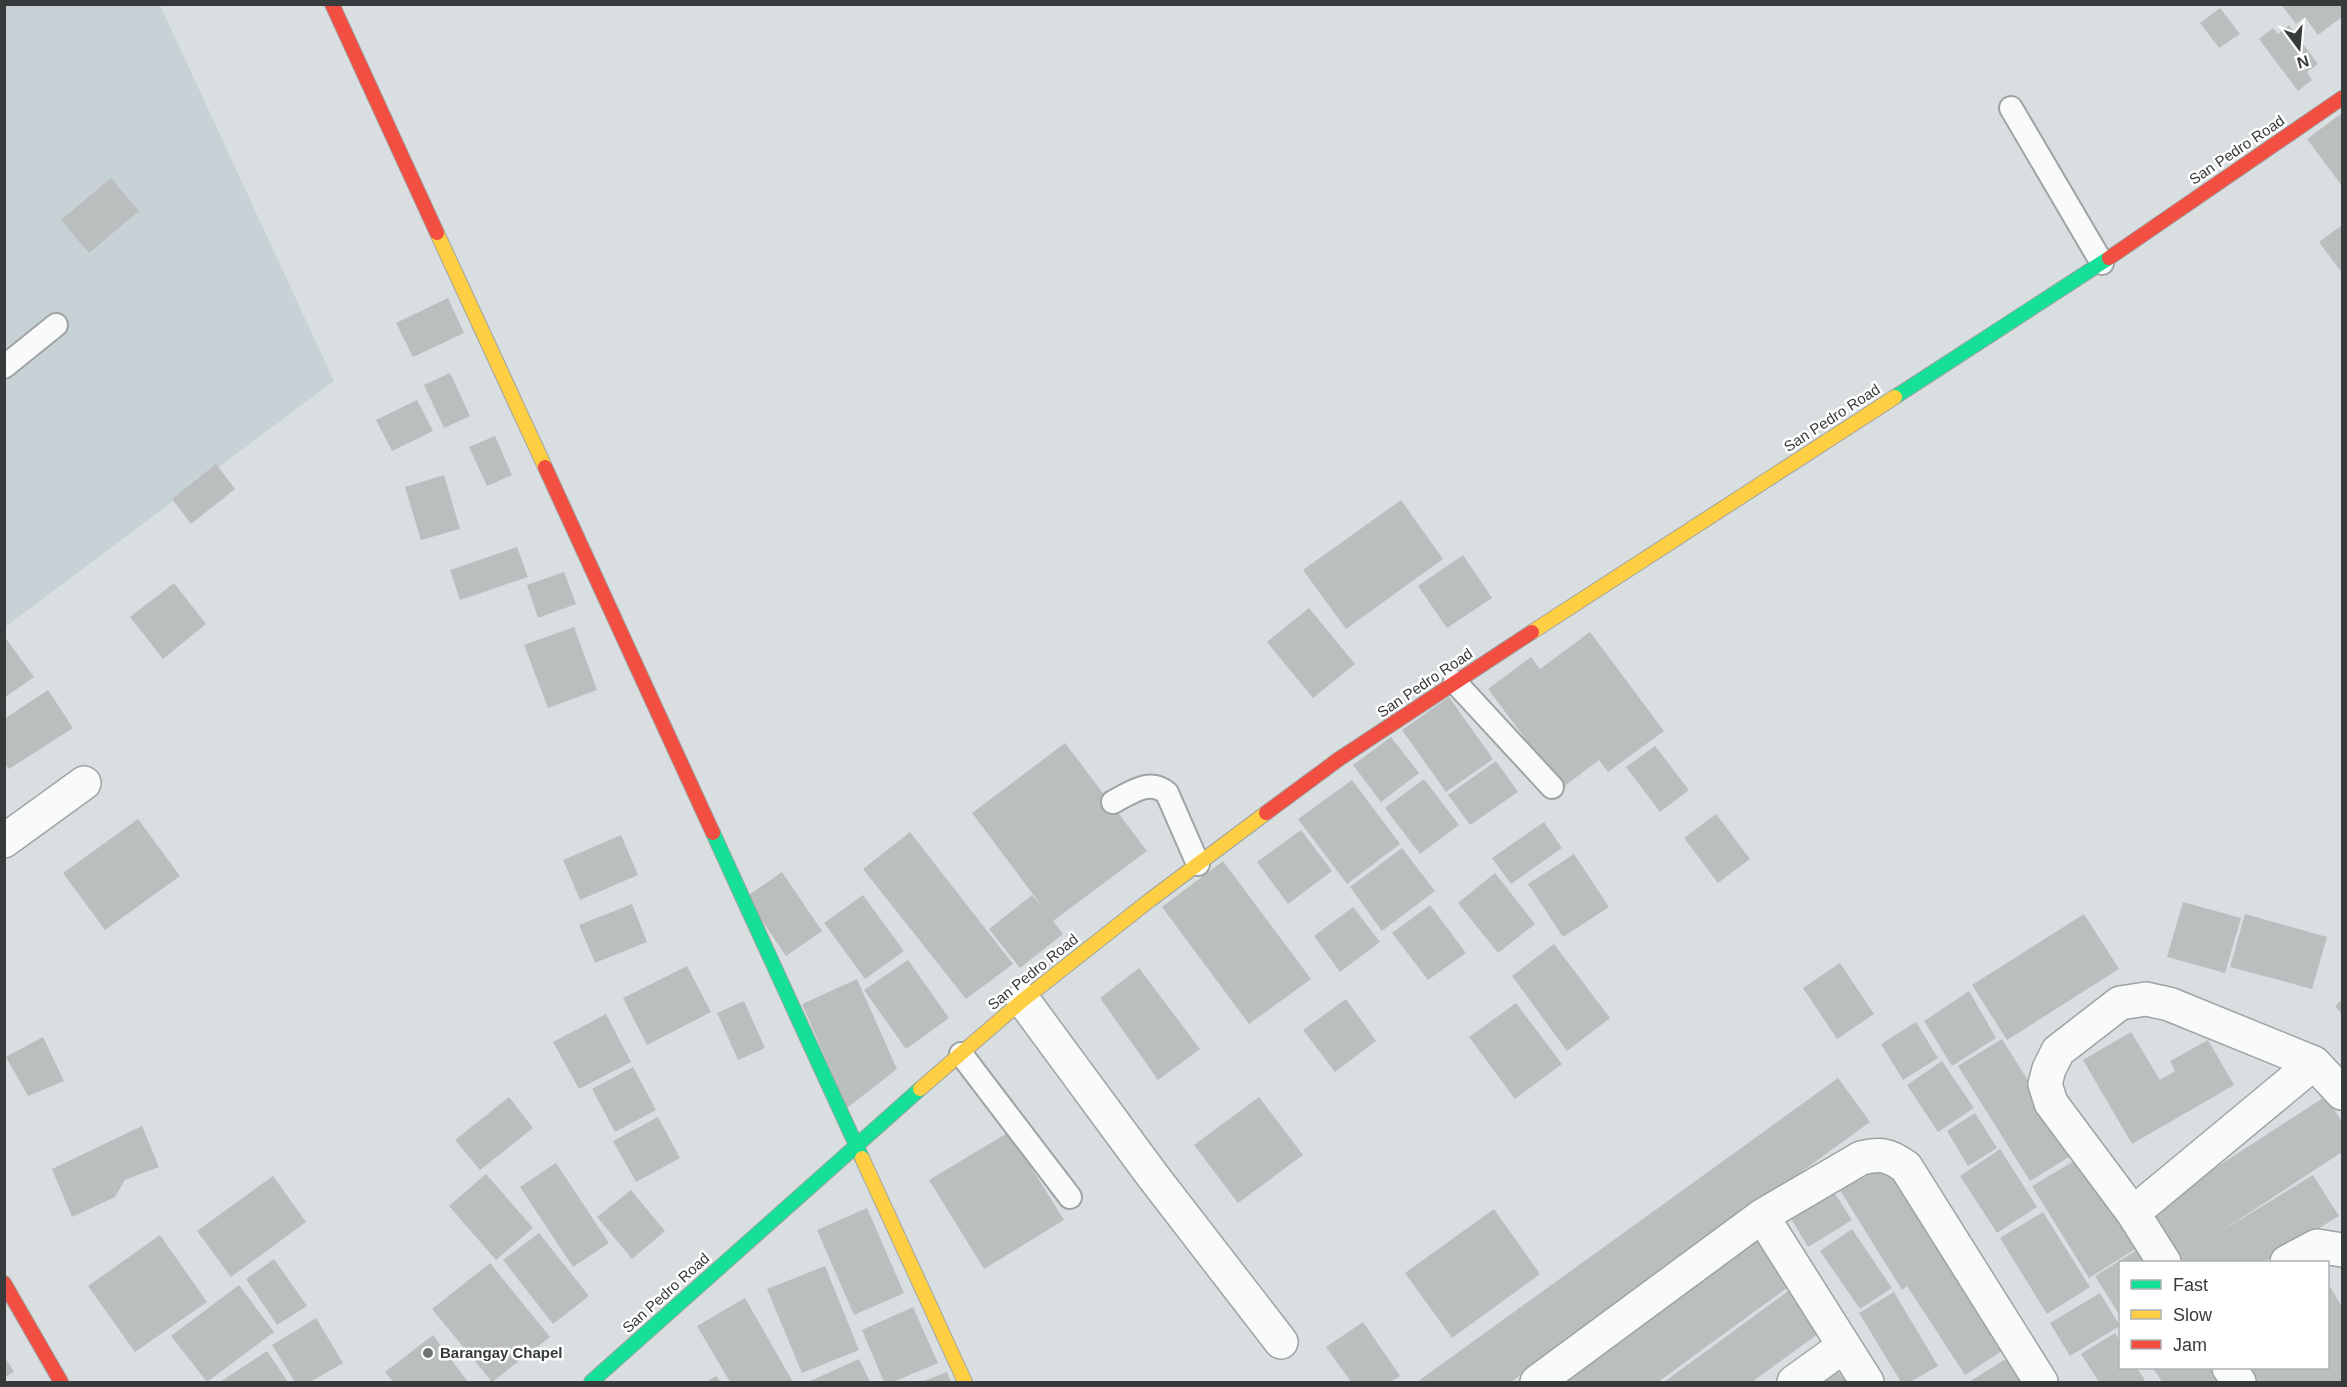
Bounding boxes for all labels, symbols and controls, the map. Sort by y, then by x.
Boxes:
north arrow [2269,18,2329,78]
text: N [2295,52,2311,72]
street label: San Pedro Road [2186,112,2287,188]
street label: San Pedro Road [1781,380,1883,455]
street label: San Pedro Road [1374,645,1475,721]
street label: San Pedro Road [984,930,1081,1013]
street label: San Pedro Road [619,1249,713,1336]
legend [2119,1261,2329,1369]
text: Fast [2173,1275,2208,1295]
text: Slow [2173,1305,2213,1325]
text: Jam [2173,1335,2207,1355]
place label: Barangay Chapel [440,1344,563,1361]
marker: Barangay Chapel [421,1346,435,1360]

